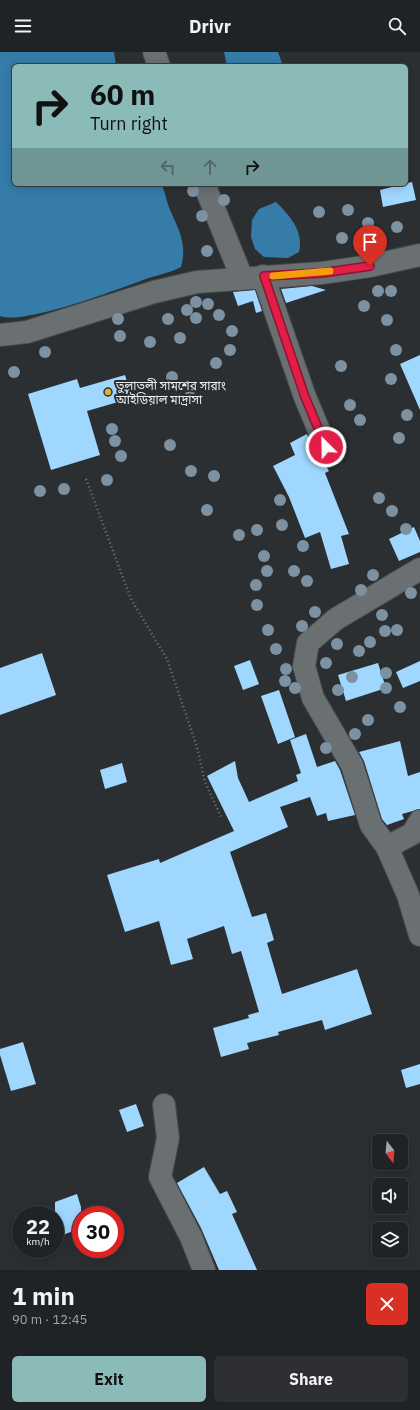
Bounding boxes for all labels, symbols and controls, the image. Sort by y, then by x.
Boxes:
icon: menu [12,15,34,37]
text: Drivr [189,15,231,38]
icon: search [386,15,408,37]
text: 60 m [90,76,155,113]
icon: right [24,80,76,132]
text: Turn right [90,112,168,135]
icon: left [157,156,179,178]
icon: ahead [199,156,221,178]
icon: right [241,156,263,178]
pin [353,225,387,266]
icon: arrive [359,231,381,253]
place label: তুলাতলী সামশের সারাং আইডিয়াল মাদ্রাসা [115,378,227,407]
marker: তুলাতলী সামশের সারাং আইডিয়াল মাদ্রাসা [103,387,113,397]
position arrow [305,426,347,468]
north arrow [372,1134,408,1170]
map controls [372,1134,408,1258]
button: sound [372,1178,408,1214]
speed limit sign: 30 [72,1206,124,1258]
text: 22 [26,1213,50,1240]
button: layers [372,1222,408,1258]
text: km/h [26,1235,50,1248]
text: 1 min [12,1280,75,1312]
button: close [366,1283,408,1325]
text: 90 m · 12:45 [12,1311,87,1328]
button: Exit [12,1356,206,1402]
button: Share [214,1356,408,1402]

